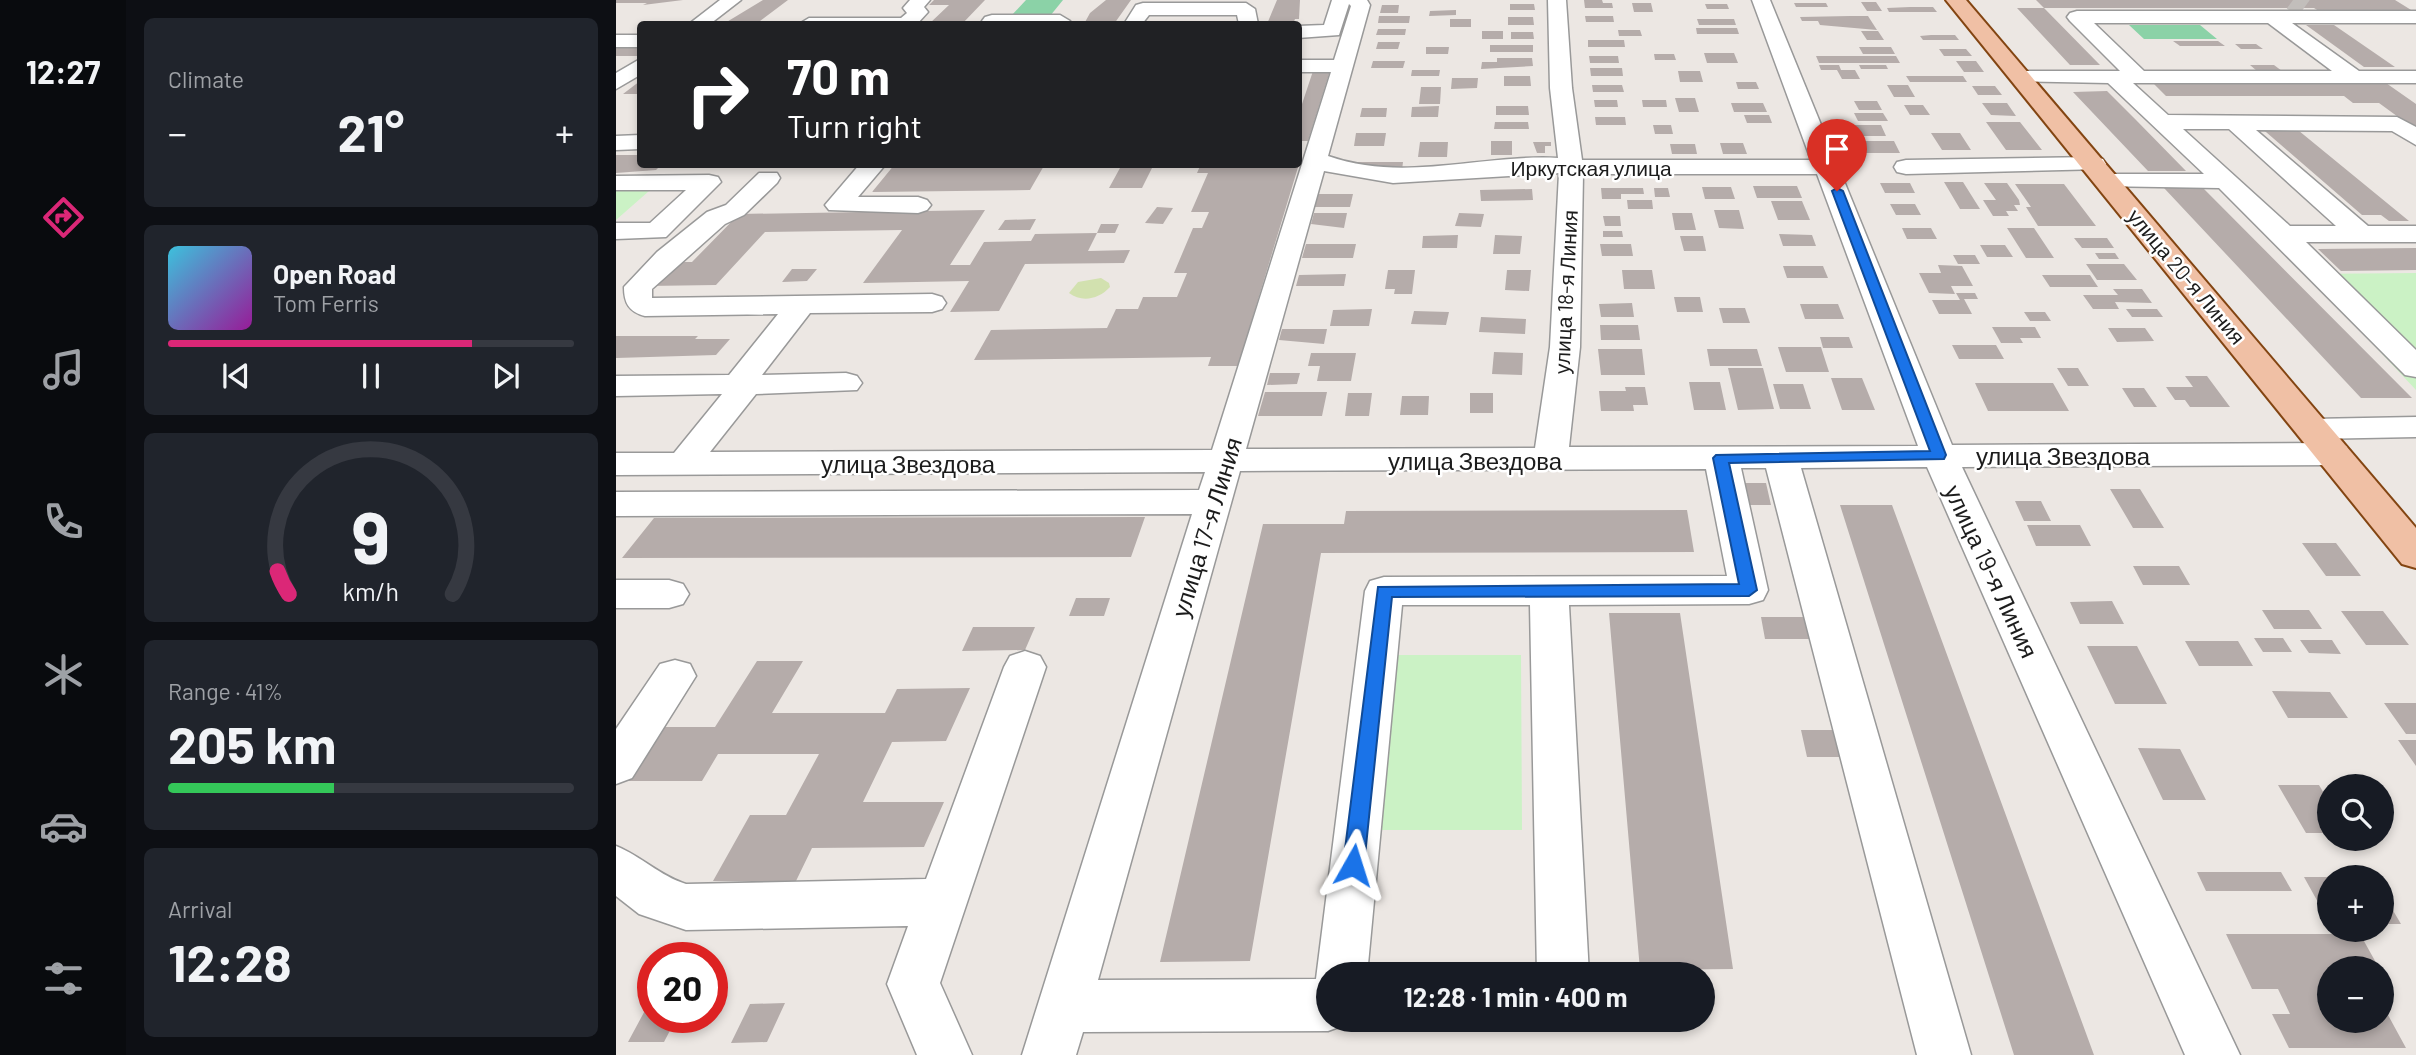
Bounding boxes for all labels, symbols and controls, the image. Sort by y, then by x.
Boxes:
text: 70 m [787,46,890,105]
icon: right [672,49,763,140]
text: 12:27 [26,52,100,90]
text: Climate [168,65,244,93]
text: 21° [338,100,404,162]
text: Turn right [787,106,922,144]
text: − [168,109,187,155]
text: + [555,109,574,155]
pin [1807,119,1867,191]
icon: arrive [1818,130,1856,168]
street label: Иркутская улица [1510,155,1672,180]
icon: directions [39,193,88,242]
street label: улица 20-я Линия [2123,203,2251,349]
street label: улица 18-я Линия [1548,209,1582,375]
text: Open Road [273,258,396,289]
text: Tom Ferris [273,289,379,317]
icon: music [39,345,88,394]
icon: previous [217,357,255,395]
icon: pause [352,357,390,395]
icon: next [487,357,525,395]
street label: улица 17-я Линия [1165,434,1247,620]
street label: улица Звездова [1976,441,2151,470]
street label: улица Звездова [1388,446,1563,475]
street label: улица Звездова [821,449,996,478]
street label: улица 19-я Линия [1939,480,2045,662]
text: 9 [352,491,390,579]
icon: phone [39,497,88,546]
text: km/h [343,575,399,605]
icon: climate [39,650,88,699]
text: Range · 41% [168,677,283,705]
text: 205 km [168,712,336,774]
map controls [2317,774,2394,1033]
button: search [2317,774,2394,851]
icon: car [39,802,88,851]
position arrow [1316,828,1390,902]
button: + [2317,865,2394,942]
text: Arrival [168,895,232,923]
text: 12:28 [168,930,292,992]
speed limit sign: 20 [637,942,728,1033]
icon: filters [39,954,88,1003]
button: − [2317,956,2394,1033]
text: 12:28 · 1 min · 400 m [1403,981,1628,1012]

